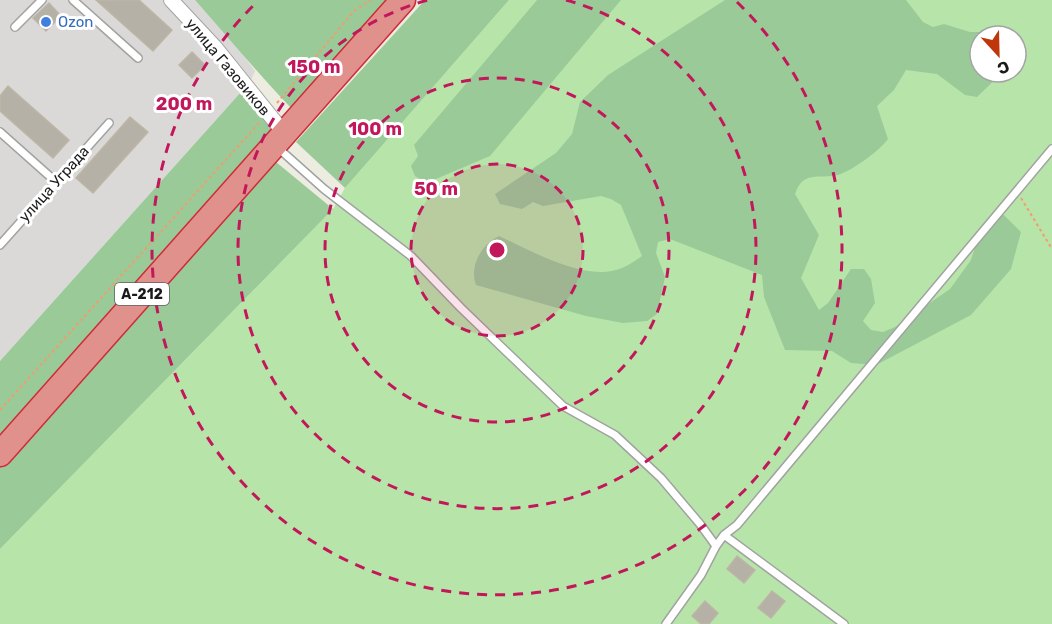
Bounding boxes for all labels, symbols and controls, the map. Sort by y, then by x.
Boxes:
place label: Ozon [58,13,93,31]
marker: Ozon [39,15,53,29]
street label: улица Газовиков [182,15,274,119]
north arrow [968,24,1028,84]
text: 150 m [287,56,341,78]
text: С [995,57,1012,78]
text: 200 m [156,93,212,115]
text: 100 m [348,118,402,140]
street label: улица Уграда [15,142,93,226]
text: 50 m [414,178,458,200]
centre of rings [487,240,507,260]
road number: А-212 [115,283,169,305]

